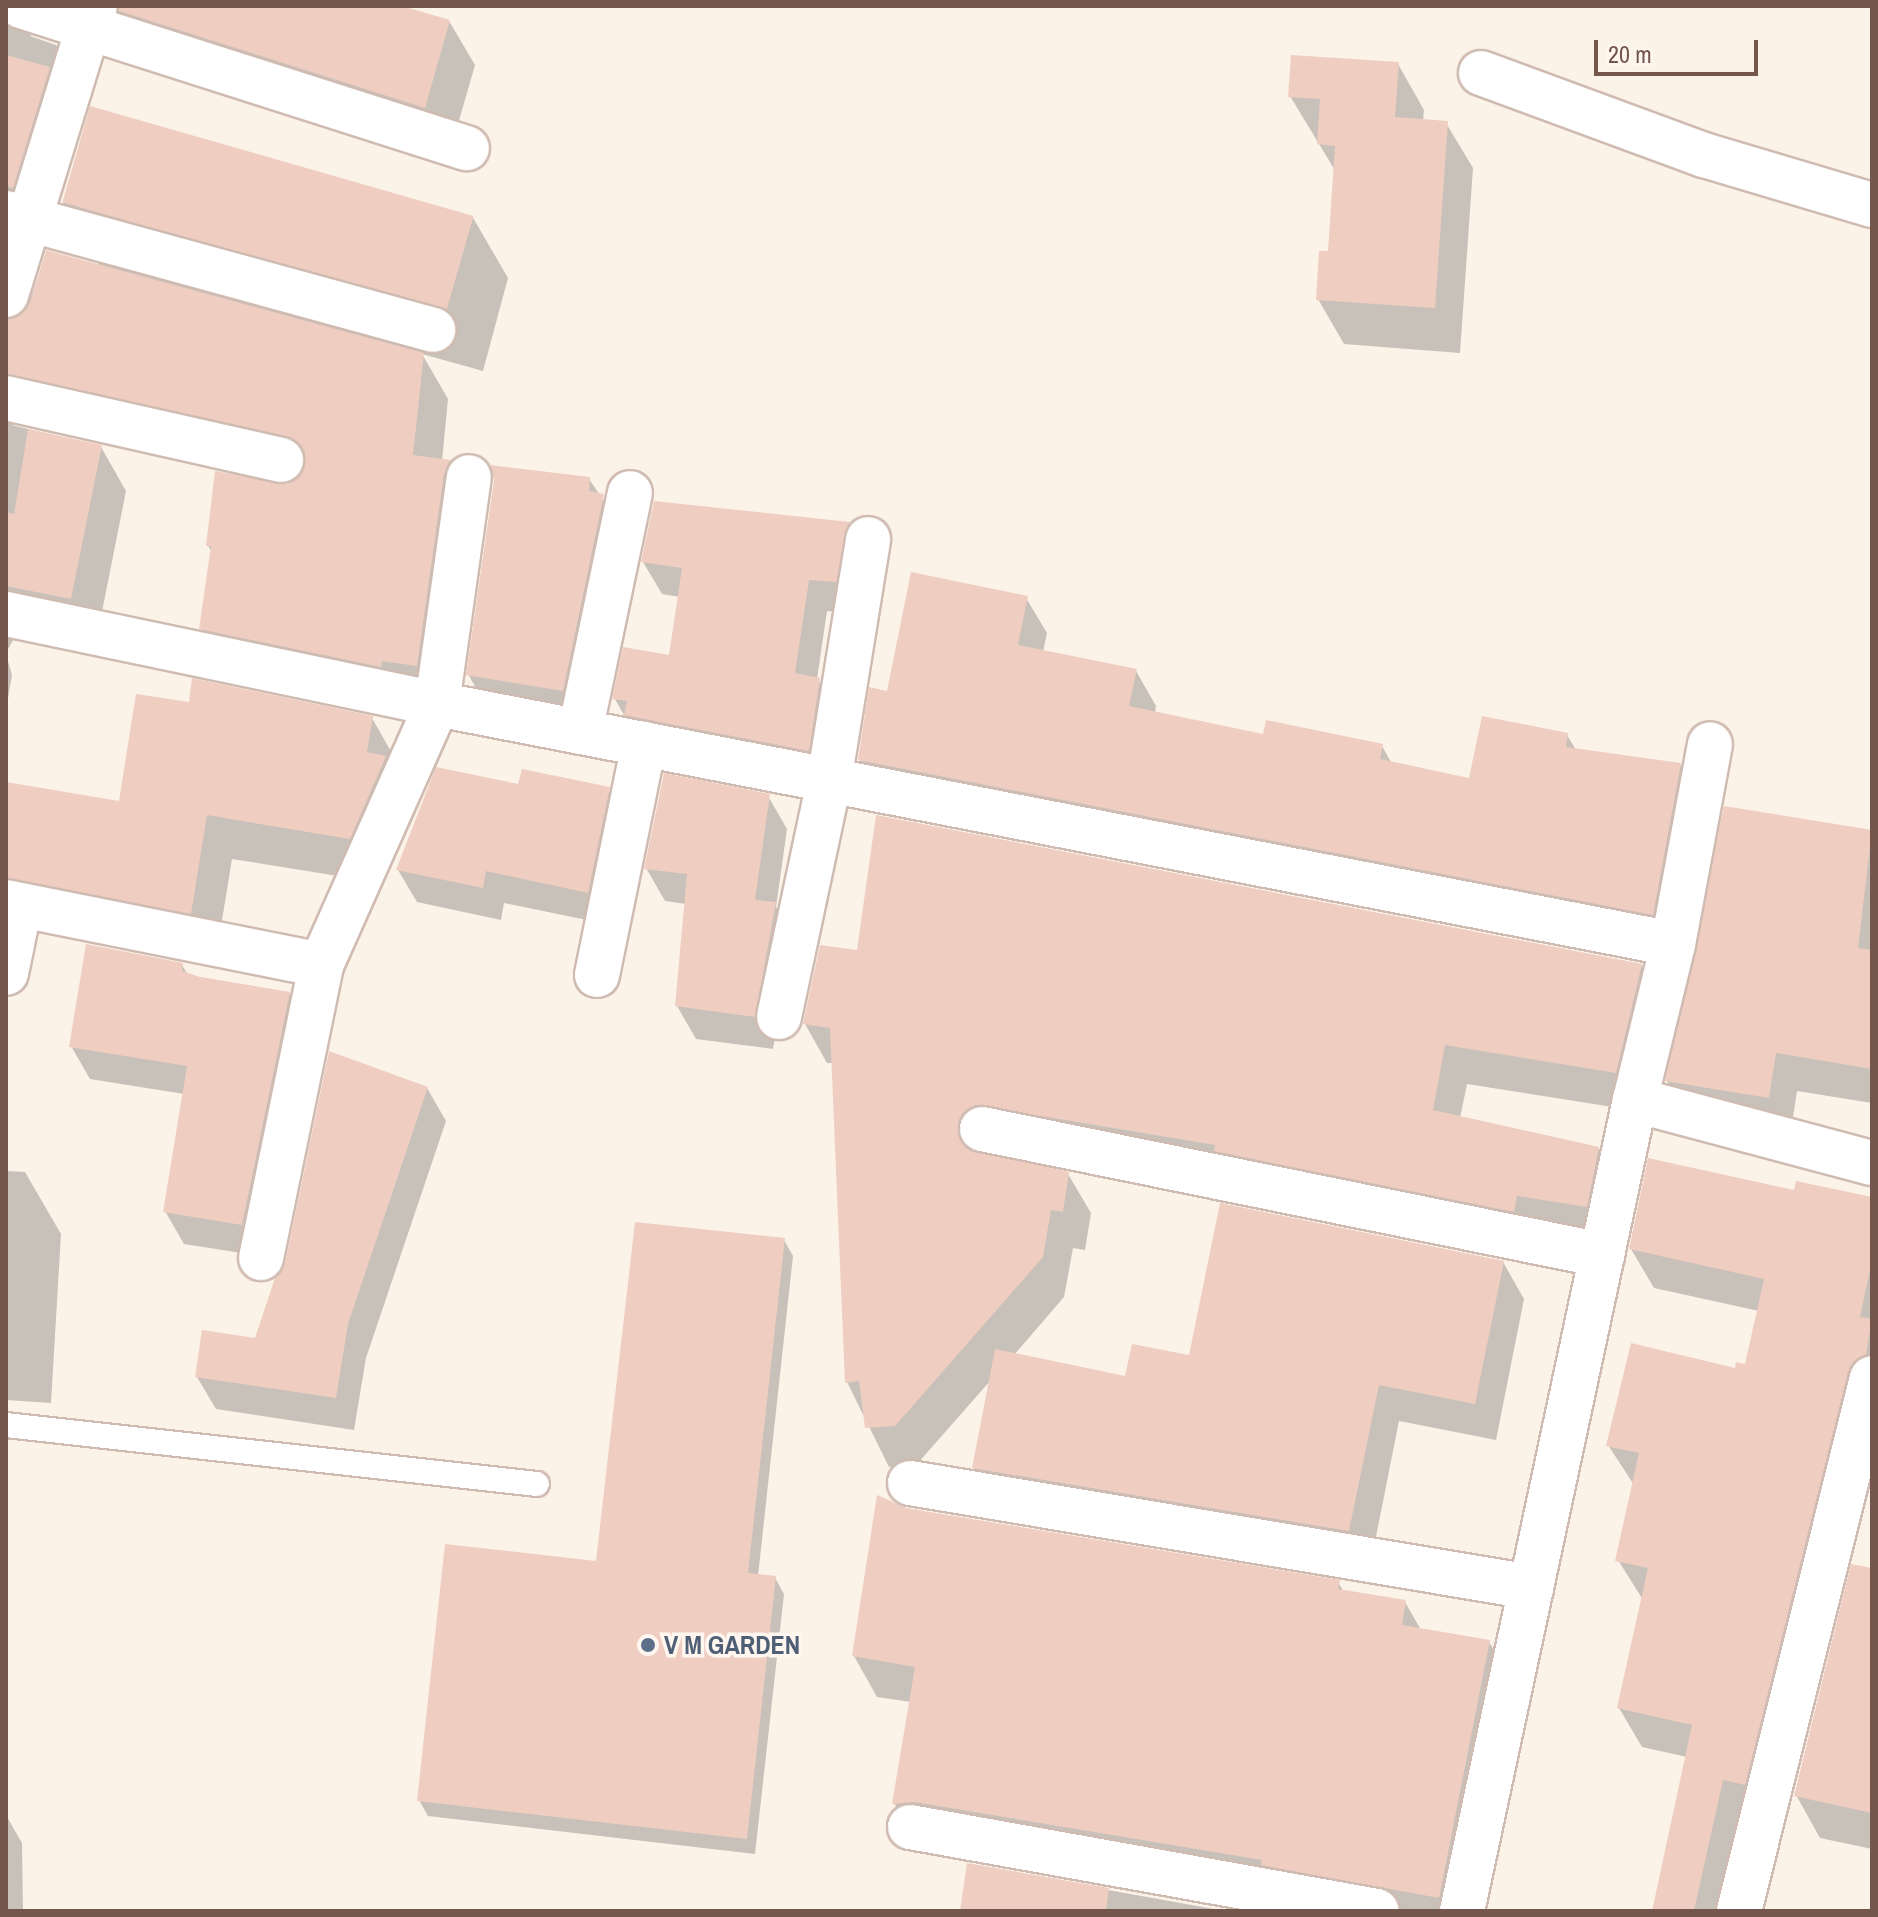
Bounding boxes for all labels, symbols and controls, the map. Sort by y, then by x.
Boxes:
scale bar [1598,24,1762,74]
text: 20 m [1608,38,1652,70]
place label: V M GARDEN [664,1629,800,1661]
marker: V M GARDEN [639,1636,657,1654]

